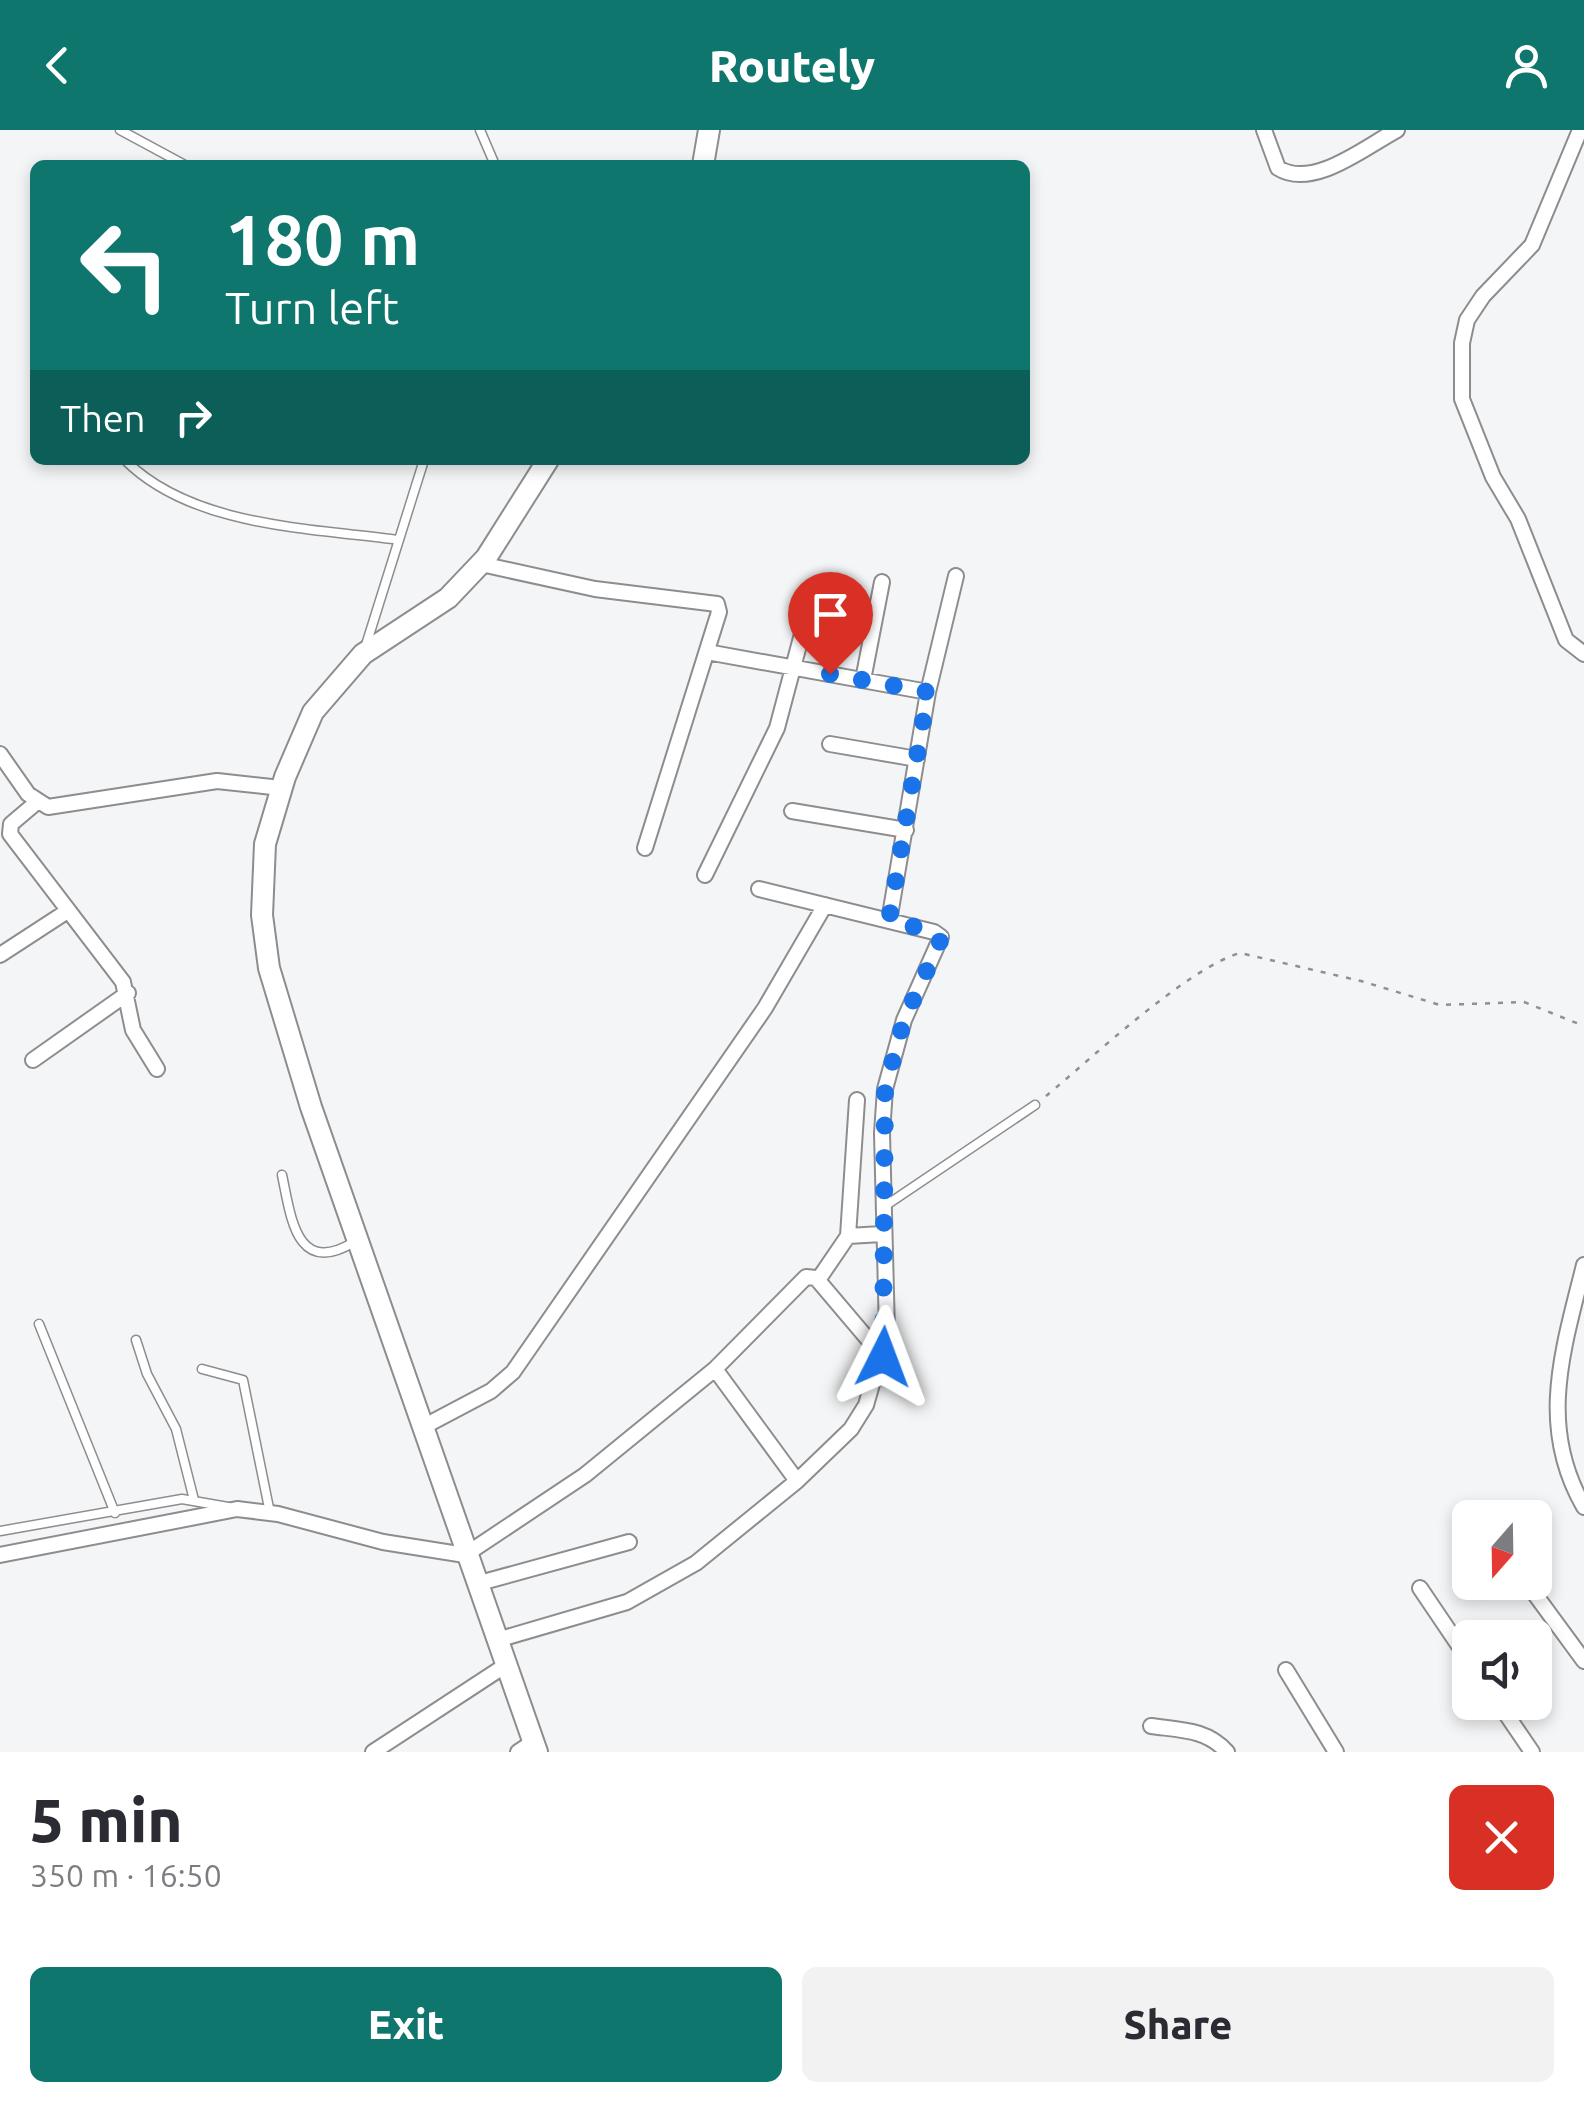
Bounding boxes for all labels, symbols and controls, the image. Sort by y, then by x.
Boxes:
icon: back [30,38,85,93]
icon: person [1499,38,1554,93]
text: Routely [709,40,875,91]
icon: left [60,200,190,330]
text: 180 m [225,200,420,278]
text: Turn left [225,282,399,333]
icon: right [166,390,221,445]
text: Then [60,397,146,439]
pin [788,572,873,675]
icon: arrive [803,587,858,642]
position arrow [831,1305,935,1409]
north arrow [1452,1500,1552,1600]
map controls [1452,1500,1552,1720]
button: sound [1452,1620,1552,1720]
button: close [1449,1785,1554,1890]
text: 5 min [30,1786,183,1853]
text: 350 m · 16:50 [30,1857,222,1893]
button: Exit [30,1967,782,2082]
button: Share [802,1967,1554,2082]

